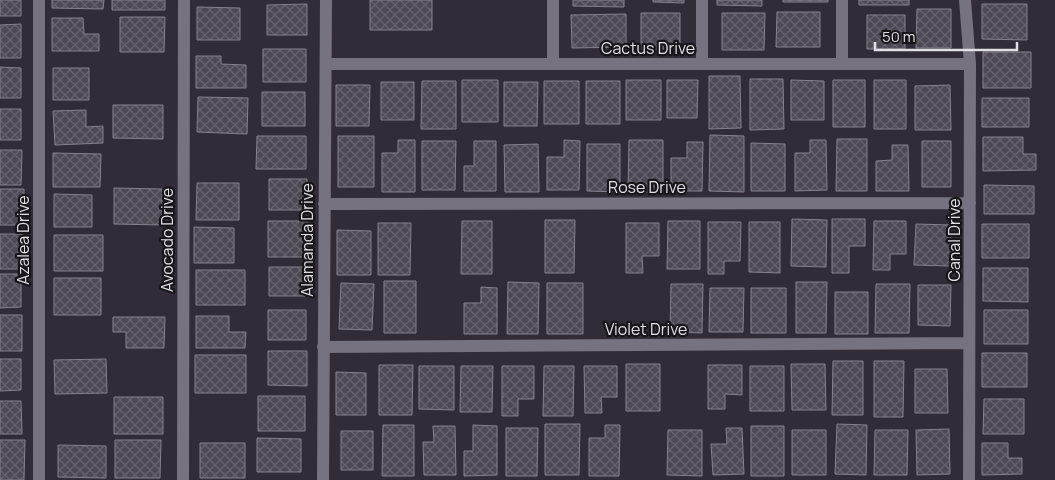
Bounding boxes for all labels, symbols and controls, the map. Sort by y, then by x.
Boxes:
scale bar [875,20,1018,52]
text: 50 m [882,26,916,47]
street label: Cactus Drive [601,37,695,59]
street label: Rose Drive [608,176,686,198]
street label: Alamanda Drive [296,183,318,297]
street label: Avocado Drive [156,188,178,292]
street label: Azalea Drive [12,195,34,285]
street label: Canal Drive [943,198,965,282]
street label: Violet Drive [605,318,687,340]

